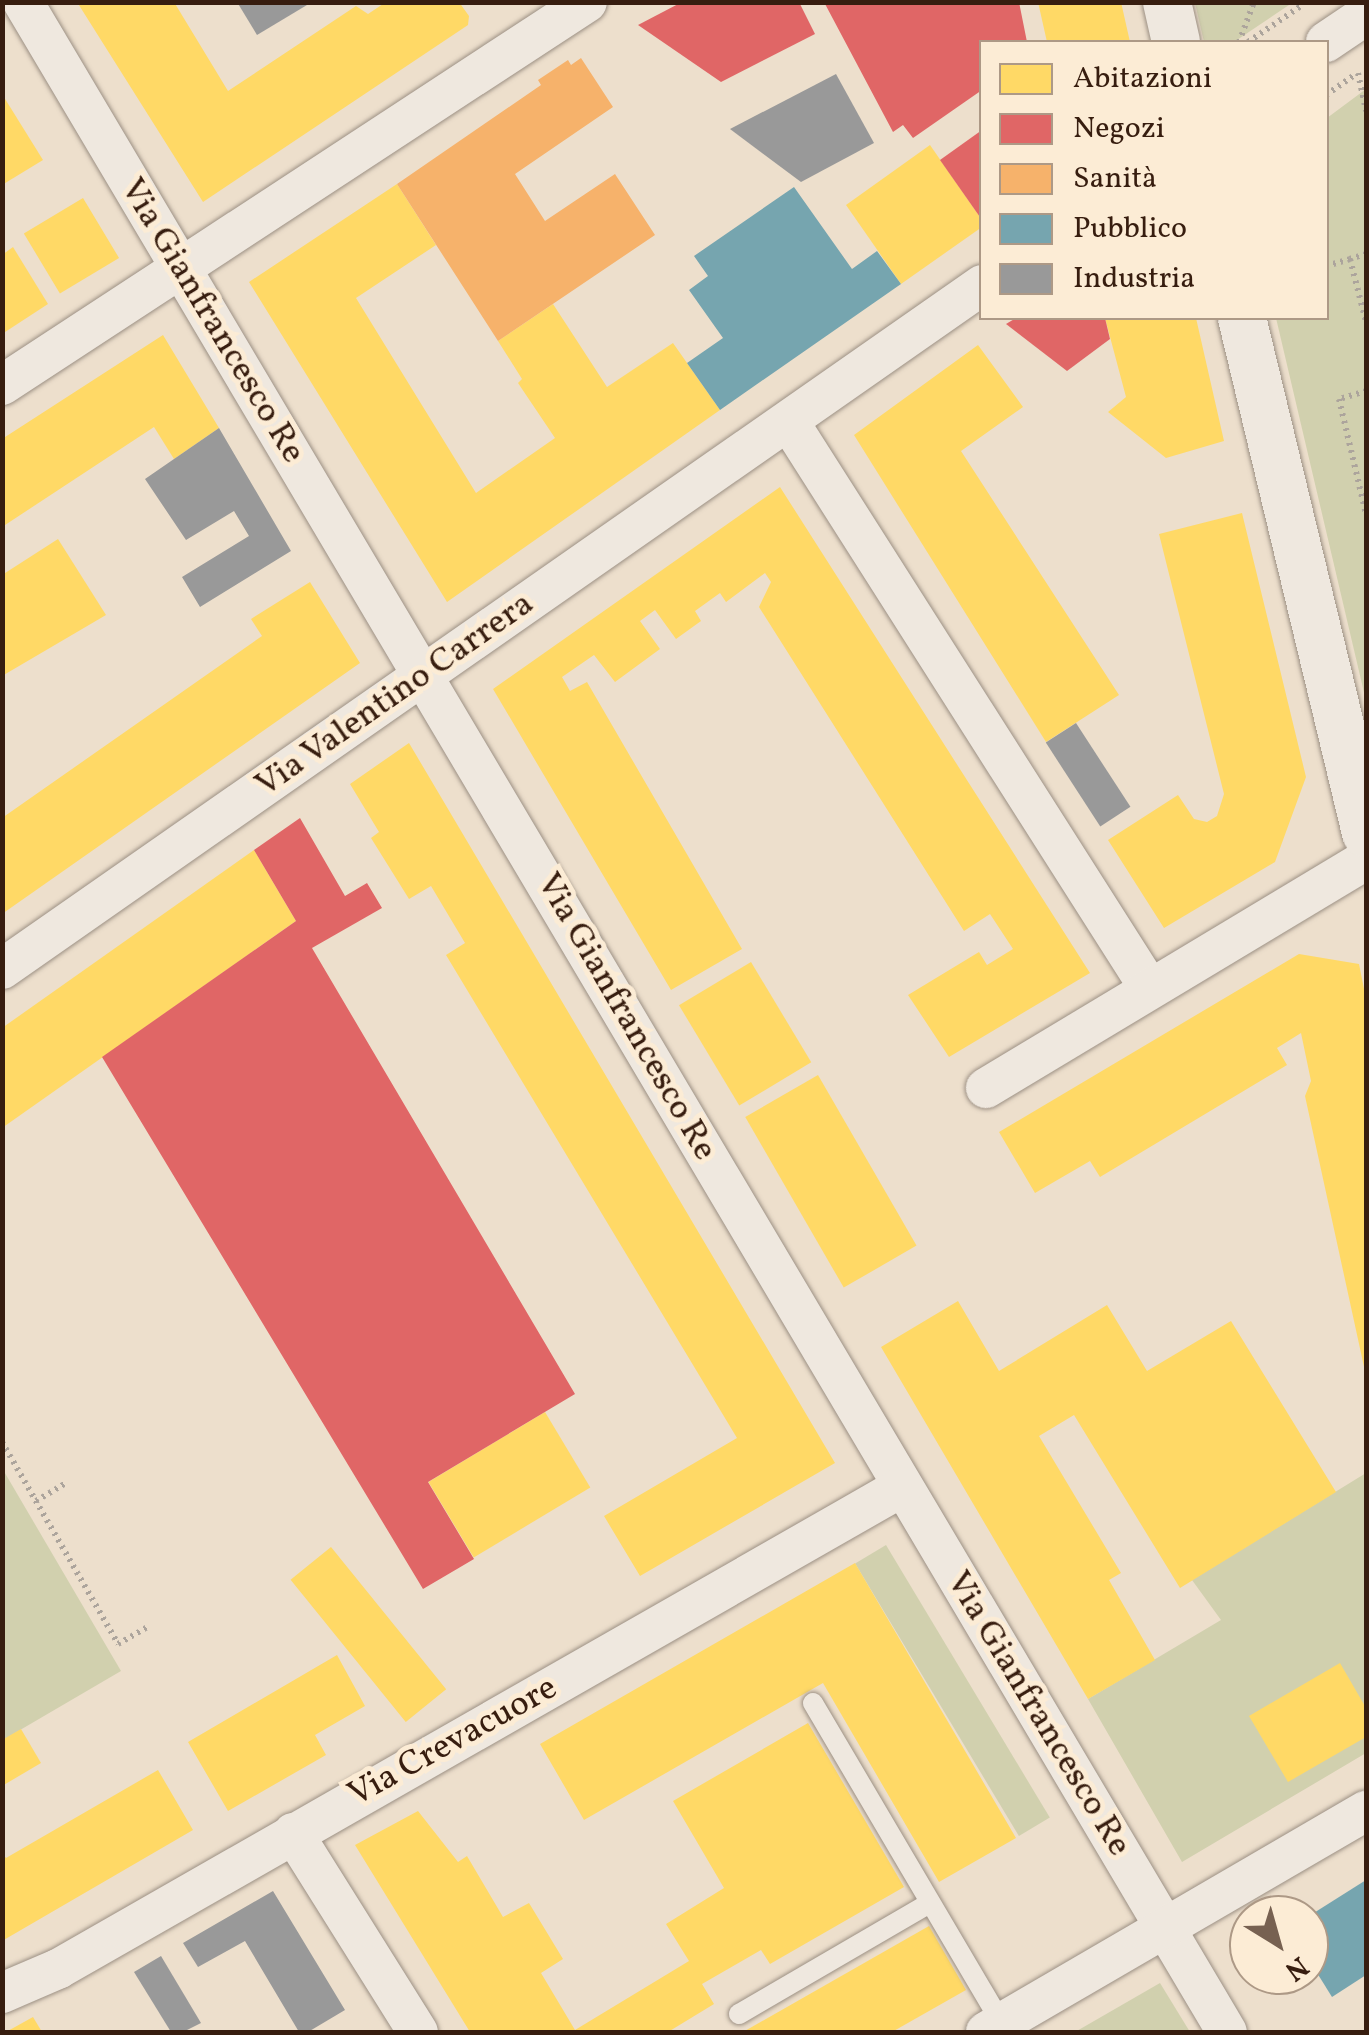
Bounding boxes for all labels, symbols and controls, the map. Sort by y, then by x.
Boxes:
legend [979,40,1329,320]
text: Abitazioni [1073,58,1212,100]
text: Negozi [1073,108,1165,150]
text: Sanità [1073,158,1157,200]
street label: Via Gianfrancesco Re [110,171,314,471]
text: Pubblico [1073,208,1187,250]
text: Industria [1073,258,1195,300]
street label: Via Valentino Carrera [247,583,543,807]
street label: Via Gianfrancesco Re [527,866,725,1168]
street label: Via Gianfrancesco Re [936,1564,1140,1864]
street label: Via Crevacuore [341,1667,565,1817]
north arrow [1229,1895,1329,1995]
text: N [1276,1946,1316,1989]

